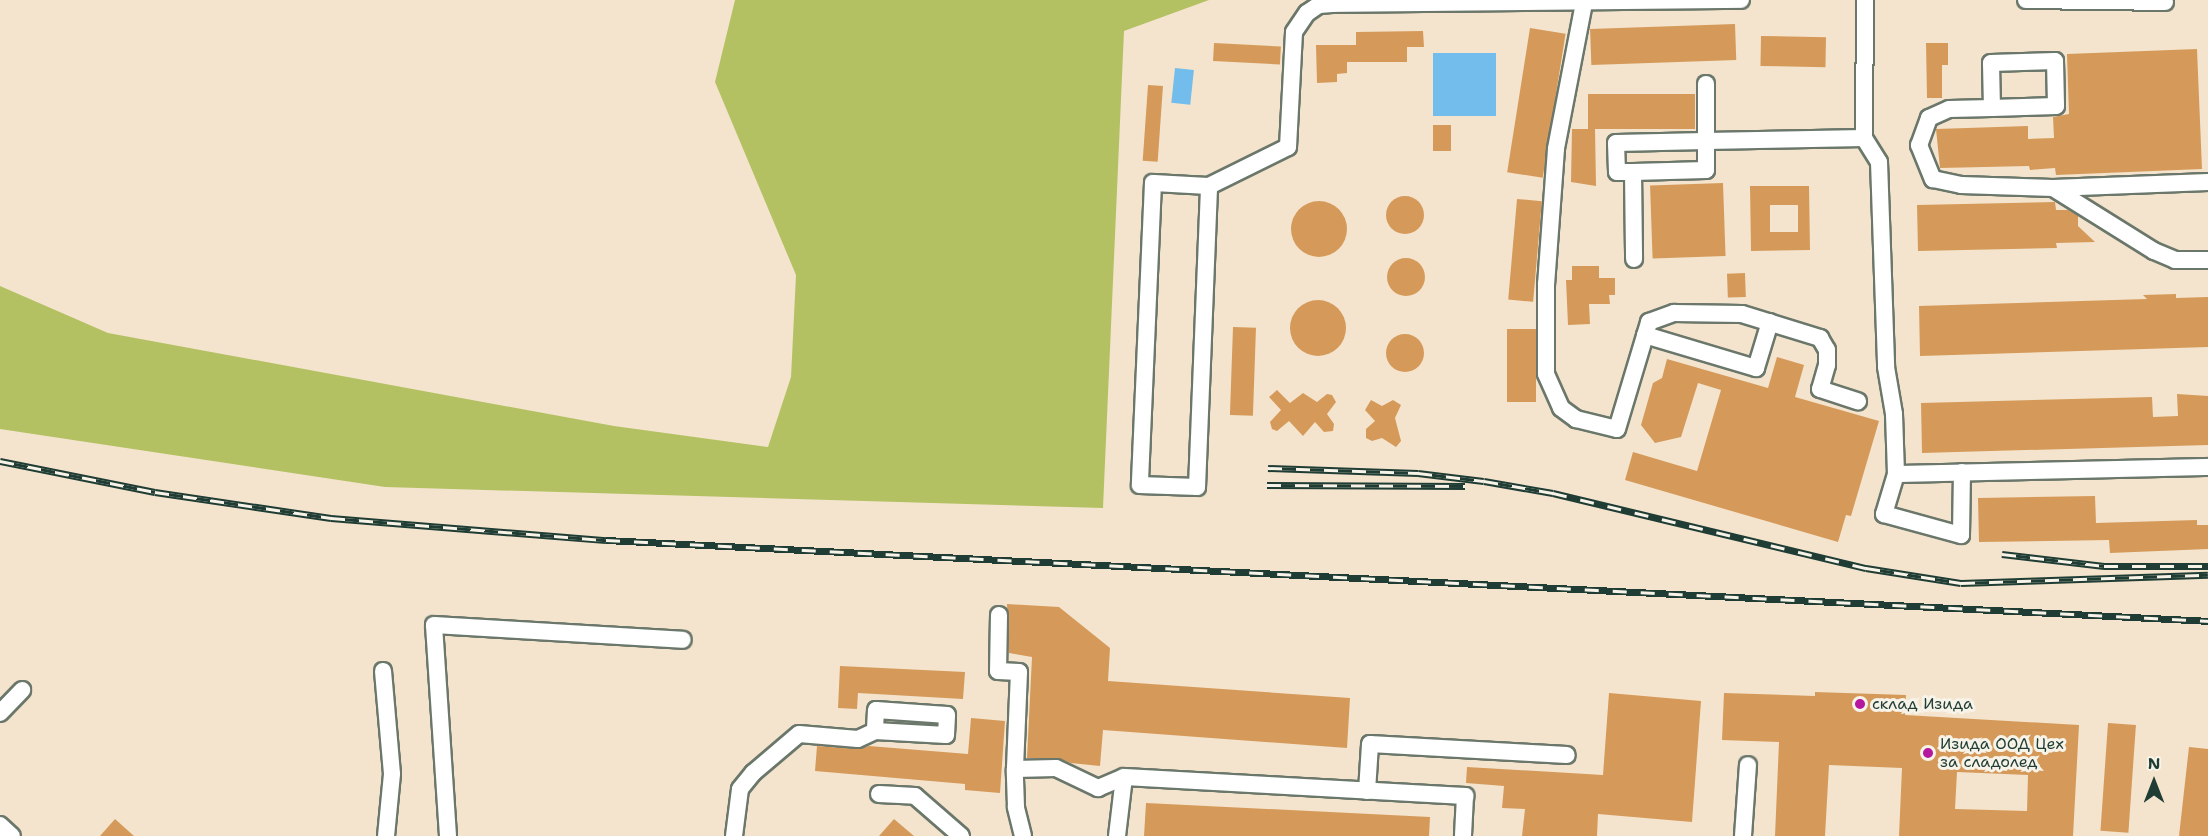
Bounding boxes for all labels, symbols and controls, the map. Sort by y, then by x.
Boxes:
place label: склад Изида [1872,694,1973,714]
marker: склад Изида [1853,697,1867,711]
place label: Изида ООД Цех за сладолед [1940,734,2064,772]
marker: Изида ООД Цех за сладолед [1921,746,1935,760]
north arrow [2124,752,2184,812]
text: N [2148,753,2160,774]

